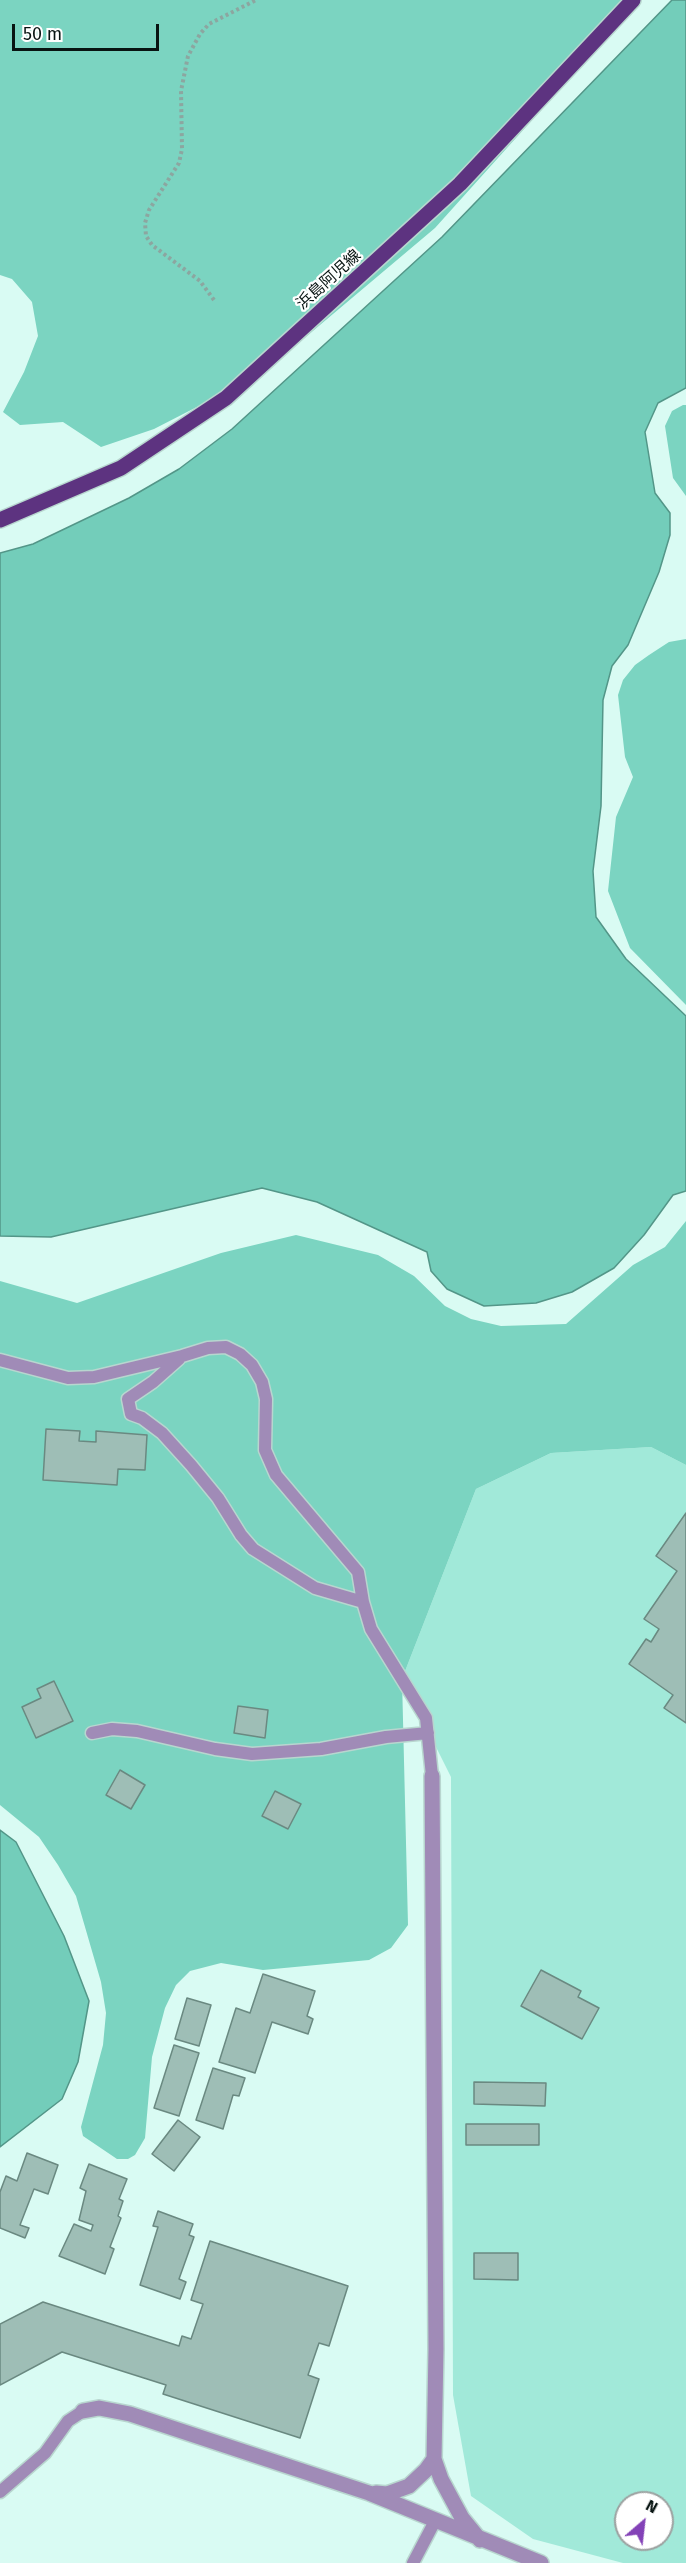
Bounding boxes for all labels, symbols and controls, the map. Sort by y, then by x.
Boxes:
scale bar [15,12,162,50]
text: 50 m [23,23,62,45]
street label: 浜島阿児線 [293,246,365,314]
north arrow [614,2491,674,2551]
text: N [643,2496,661,2517]

